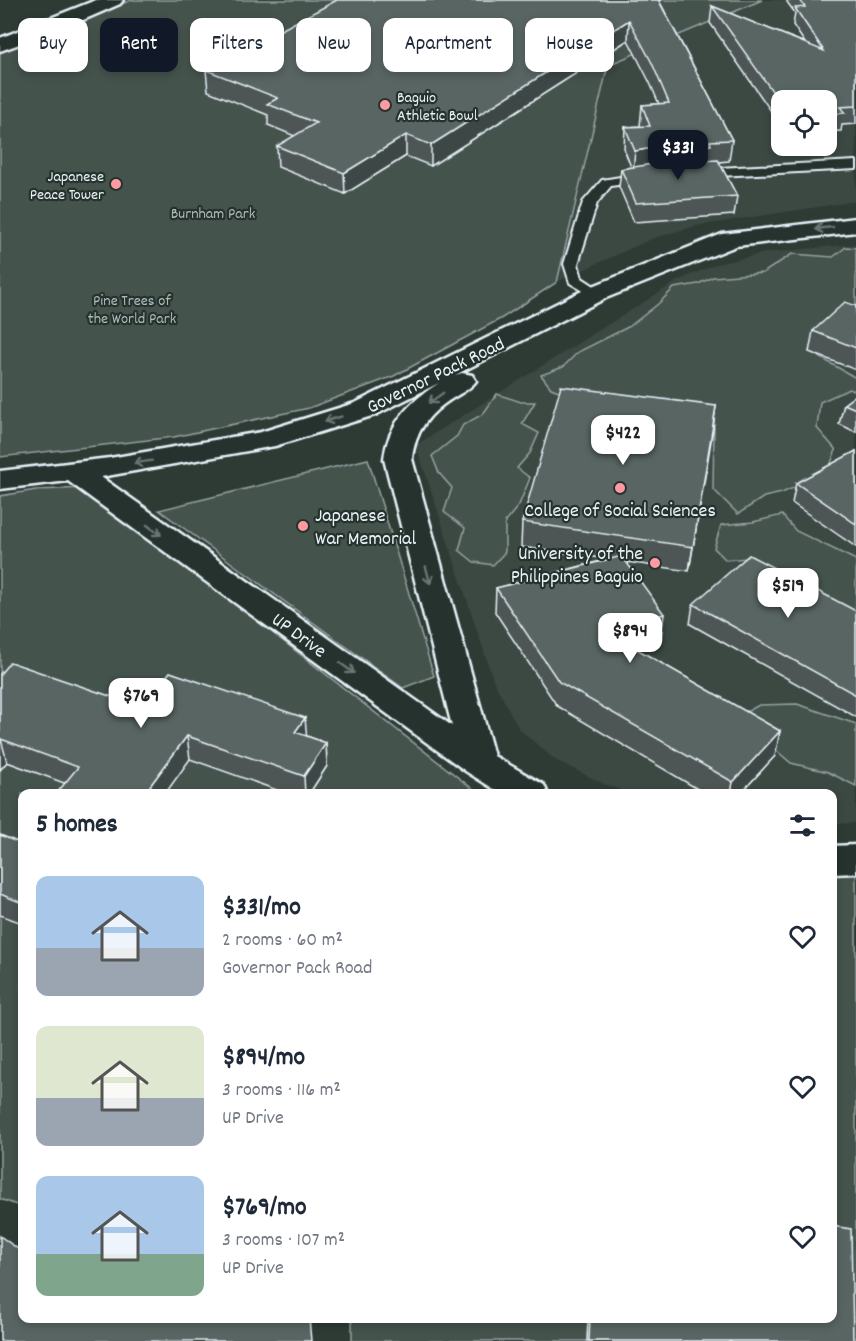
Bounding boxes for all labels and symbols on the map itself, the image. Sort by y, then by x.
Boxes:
place label: Baguio Athletic Bowl [397,87,478,128]
marker: Baguio Athletic Bowl [378,98,392,112]
pin: $331 [642,130,714,181]
place label: Japanese Peace Tower [30,166,104,207]
marker: Japanese Peace Tower [109,177,123,191]
park label: Burnham Park [171,203,255,226]
one-way arrow [815,223,835,234]
park label: Pine Trees of the World Park [88,290,176,331]
street label: Governor Pack Road [363,331,510,422]
one-way arrow [428,392,444,404]
one-way arrow [324,414,343,425]
pin: $422 [587,415,659,466]
one-way arrow [133,456,153,467]
marker: College of Social Sciences [613,481,627,495]
place label: College of Social Sciences [524,498,716,526]
place label: Japanese War Memorial [315,503,416,554]
marker: Japanese War Memorial [296,519,310,533]
one-way arrow [146,523,162,536]
place label: University of the Philippines Baguio [511,541,643,592]
marker: University of the Philippines Baguio [648,556,662,570]
one-way arrow [423,565,434,584]
pin: $519 [752,568,824,619]
street label: UP Drive [265,607,332,666]
pin: $894 [594,613,666,664]
one-way arrow [338,662,354,674]
pin: $769 [105,678,177,729]

